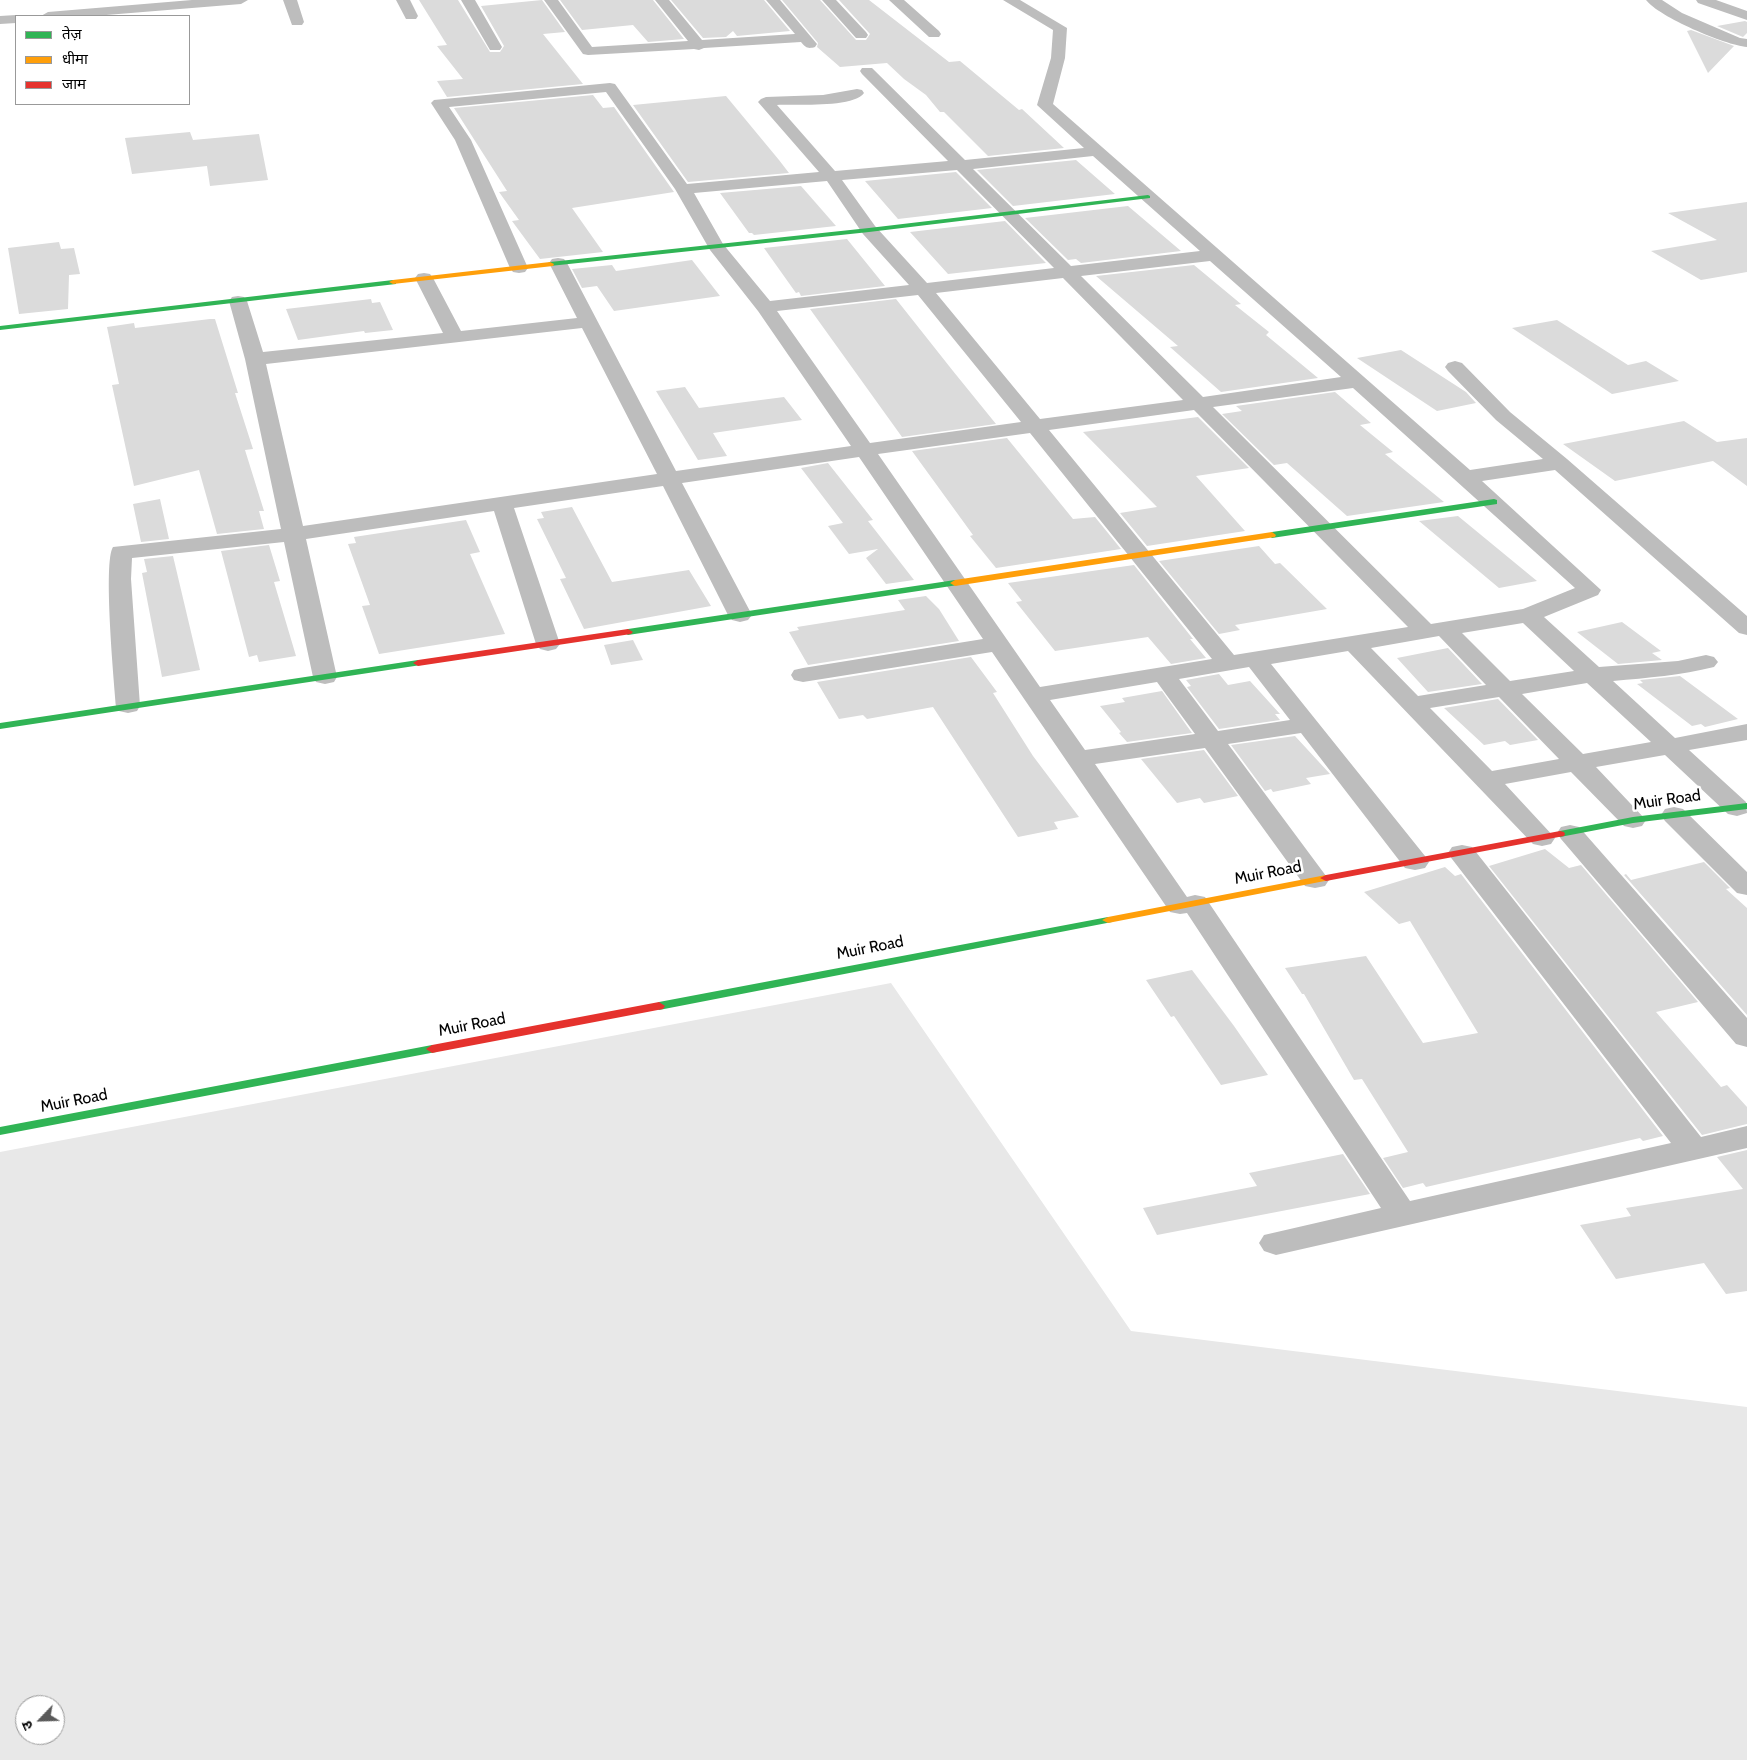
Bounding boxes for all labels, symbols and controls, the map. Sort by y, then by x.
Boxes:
legend [15,15,190,105]
text: तेज़ [62,25,82,43]
text: धीमा [62,50,88,68]
text: जाम [62,75,86,93]
street label: Muir Road [1632,786,1702,814]
street label: Muir Road [1233,857,1303,889]
street label: Muir Road [835,932,905,964]
street label: Muir Road [437,1009,507,1041]
street label: Muir Road [39,1085,109,1117]
north arrow [15,1695,65,1745]
text: उ [17,1718,37,1733]

